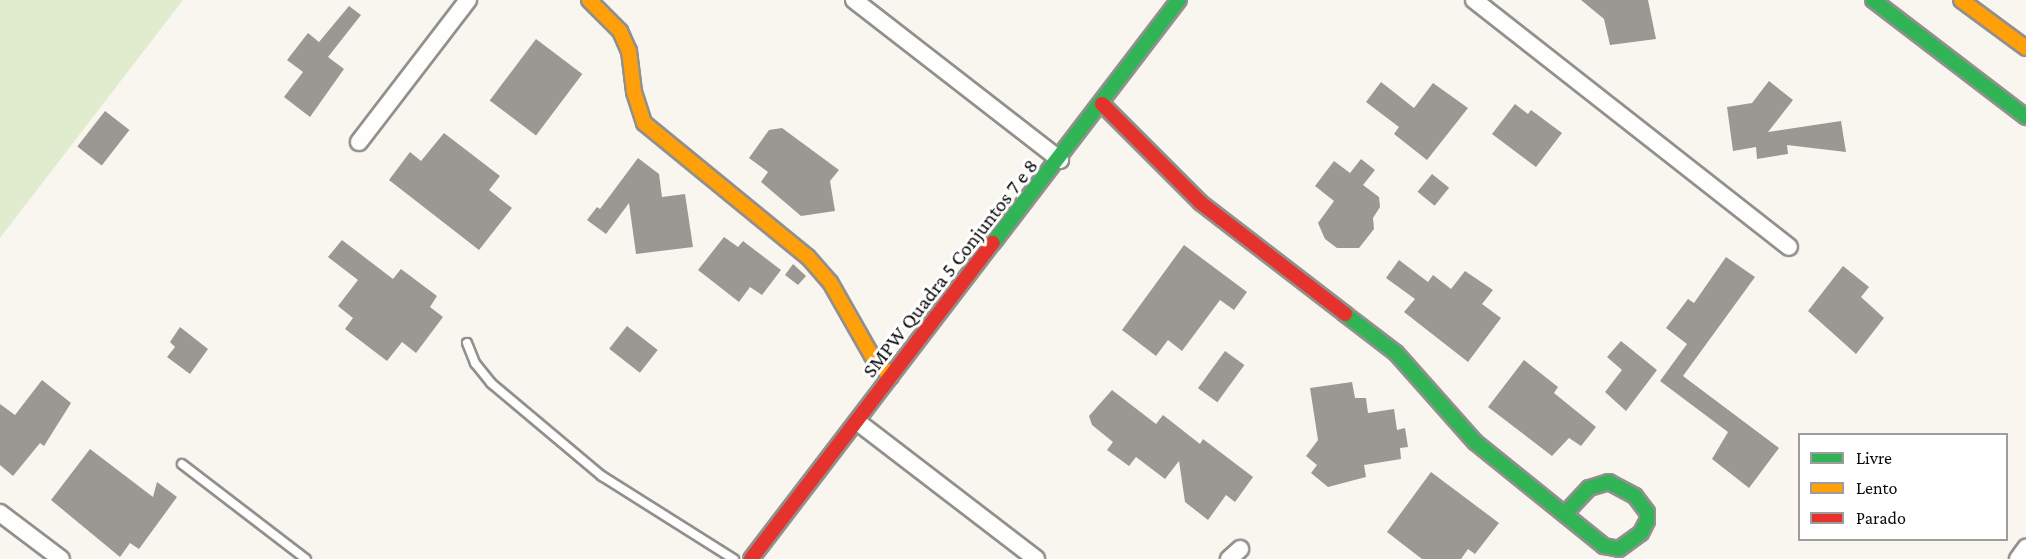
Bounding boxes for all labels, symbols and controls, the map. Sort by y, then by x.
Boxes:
street label: SMPW Quadra 5 Conjuntos 7 e 8 [857,154,1043,382]
legend [1798,433,2008,541]
text: Livre [1856,448,1892,468]
text: Lento [1856,478,1897,498]
text: Parado [1856,508,1906,528]

